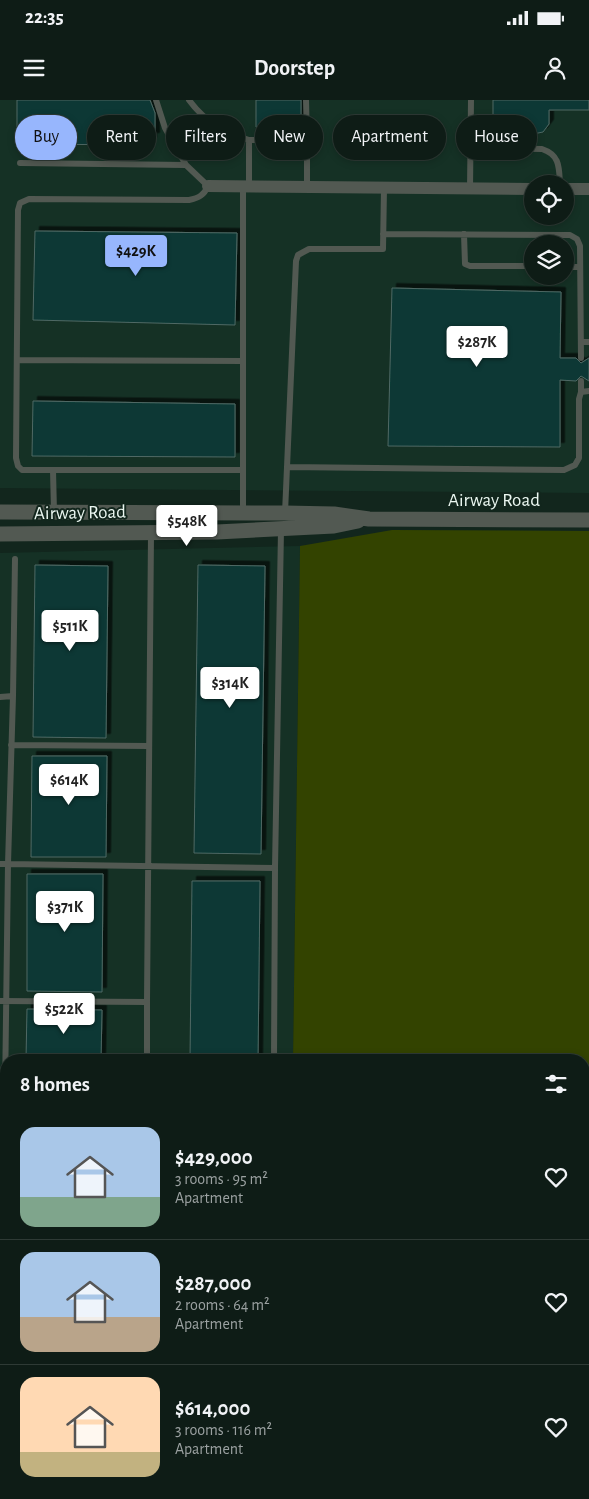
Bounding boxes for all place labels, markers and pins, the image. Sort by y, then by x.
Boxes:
pin: $429K [101,234,171,277]
pin: $287K [442,326,512,368]
pin: $548K [152,504,222,547]
pin: $511K [35,610,105,652]
pin: $314K [195,666,265,709]
pin: $614K [34,764,104,806]
pin: $371K [30,890,100,933]
pin: $522K [29,992,99,1035]

